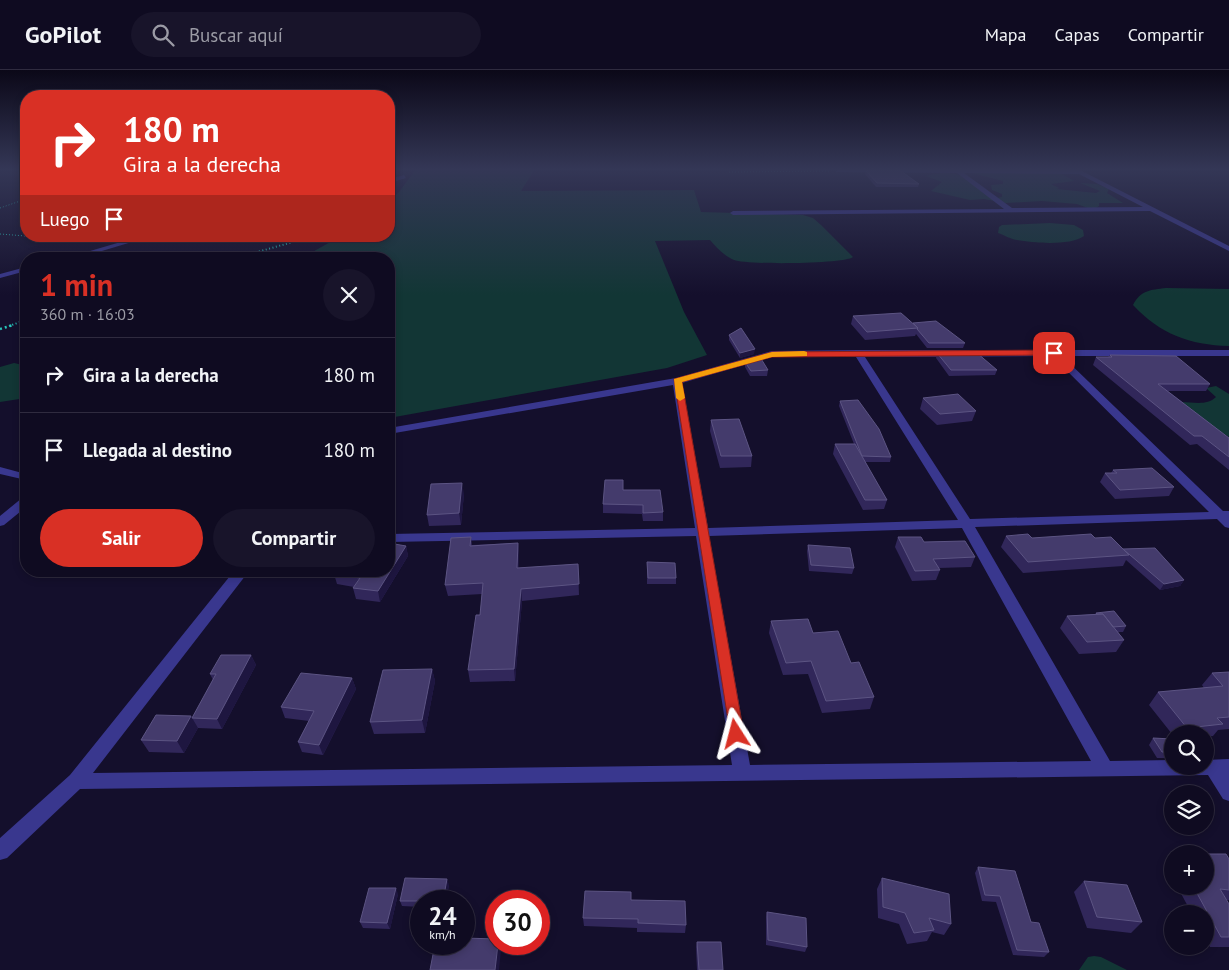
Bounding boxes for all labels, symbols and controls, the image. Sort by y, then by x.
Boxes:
search box [131,12,481,57]
text: GoPilot [25,19,101,50]
icon: search [149,21,177,49]
text: Buscar aquí [189,23,283,47]
text: Mapa [985,23,1027,46]
text: Capas [1055,23,1100,46]
text: Compartir [1128,23,1204,46]
text: 180 m [123,106,220,152]
icon: right [40,110,105,175]
text: Gira a la derecha [123,150,281,178]
icon: arrive [100,205,128,233]
text: Luego [40,207,90,231]
text: 1 min [40,265,113,304]
button: close [323,269,375,321]
text: 360 m · 16:03 [40,304,135,324]
pin [1033,332,1075,374]
icon: arrive [1040,339,1068,367]
icon: right [40,361,68,389]
text: Gira a la derecha [83,363,219,387]
text: 180 m [323,363,375,387]
icon: arrive [40,436,68,464]
text: Llegada al destino [83,438,232,462]
text: 180 m [323,438,375,462]
button: Salir [40,509,203,567]
button: Compartir [213,509,375,567]
position arrow [709,707,761,759]
map controls [1164,725,1214,955]
button: search [1164,725,1214,775]
button: layers [1164,785,1214,835]
button: + [1164,845,1214,895]
speed limit sign: 30 [485,890,550,955]
text: 24 [428,900,457,932]
button: − [1164,905,1214,955]
text: km/h [429,927,456,942]

